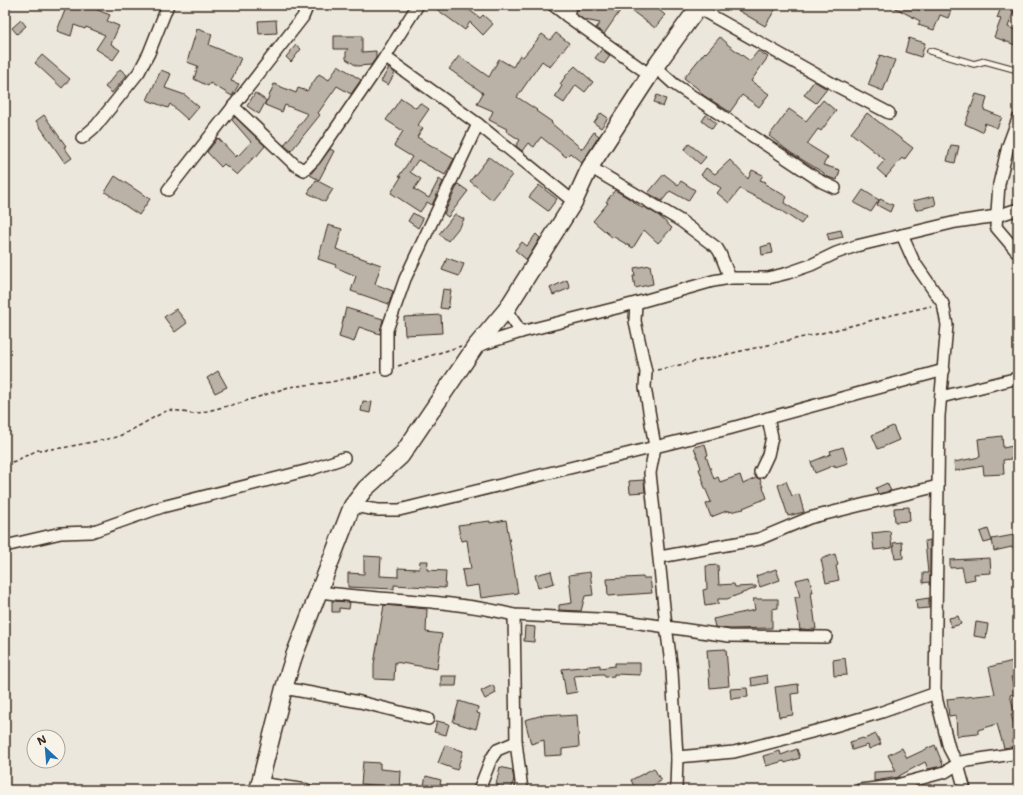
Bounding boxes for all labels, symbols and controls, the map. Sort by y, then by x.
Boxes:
north arrow [26,729,66,769]
text: N [35,732,49,749]

